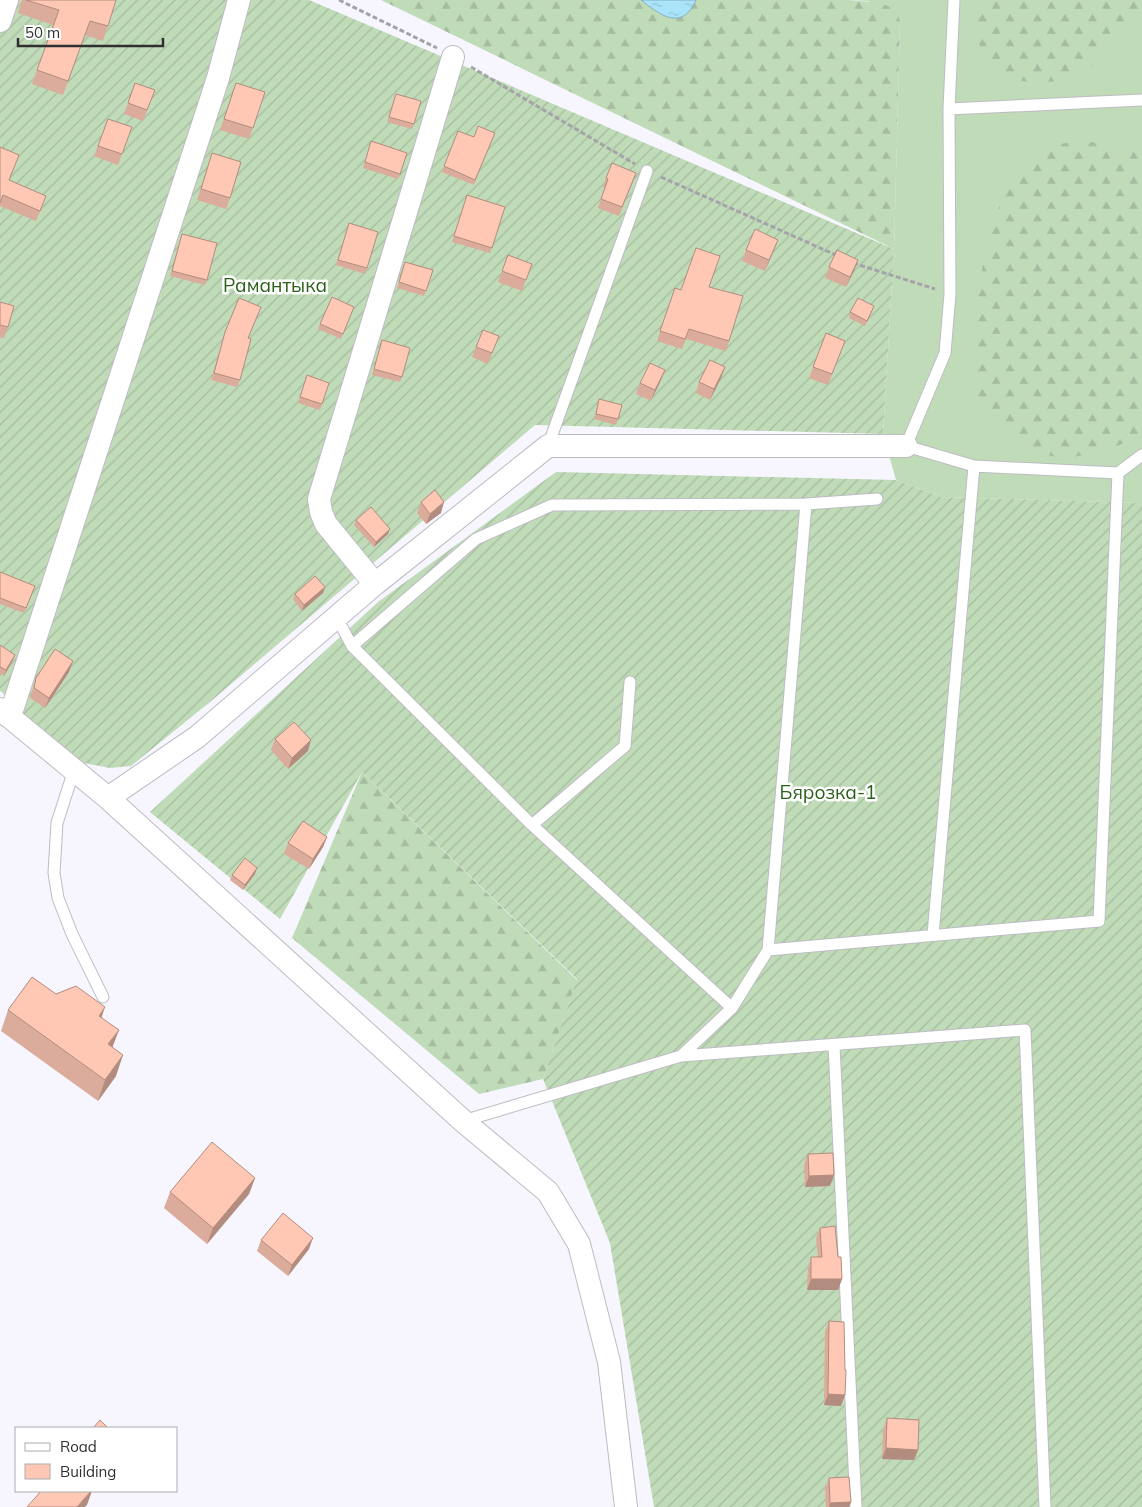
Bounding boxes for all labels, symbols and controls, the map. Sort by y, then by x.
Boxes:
scale bar [18,15,162,47]
text: 50 m [25,23,60,42]
park label: Рамантыка [223,273,327,297]
park label: Бярозка-1 [780,780,876,804]
legend [15,1427,178,1492]
text: Road [60,1437,97,1456]
text: Building [60,1462,116,1481]

